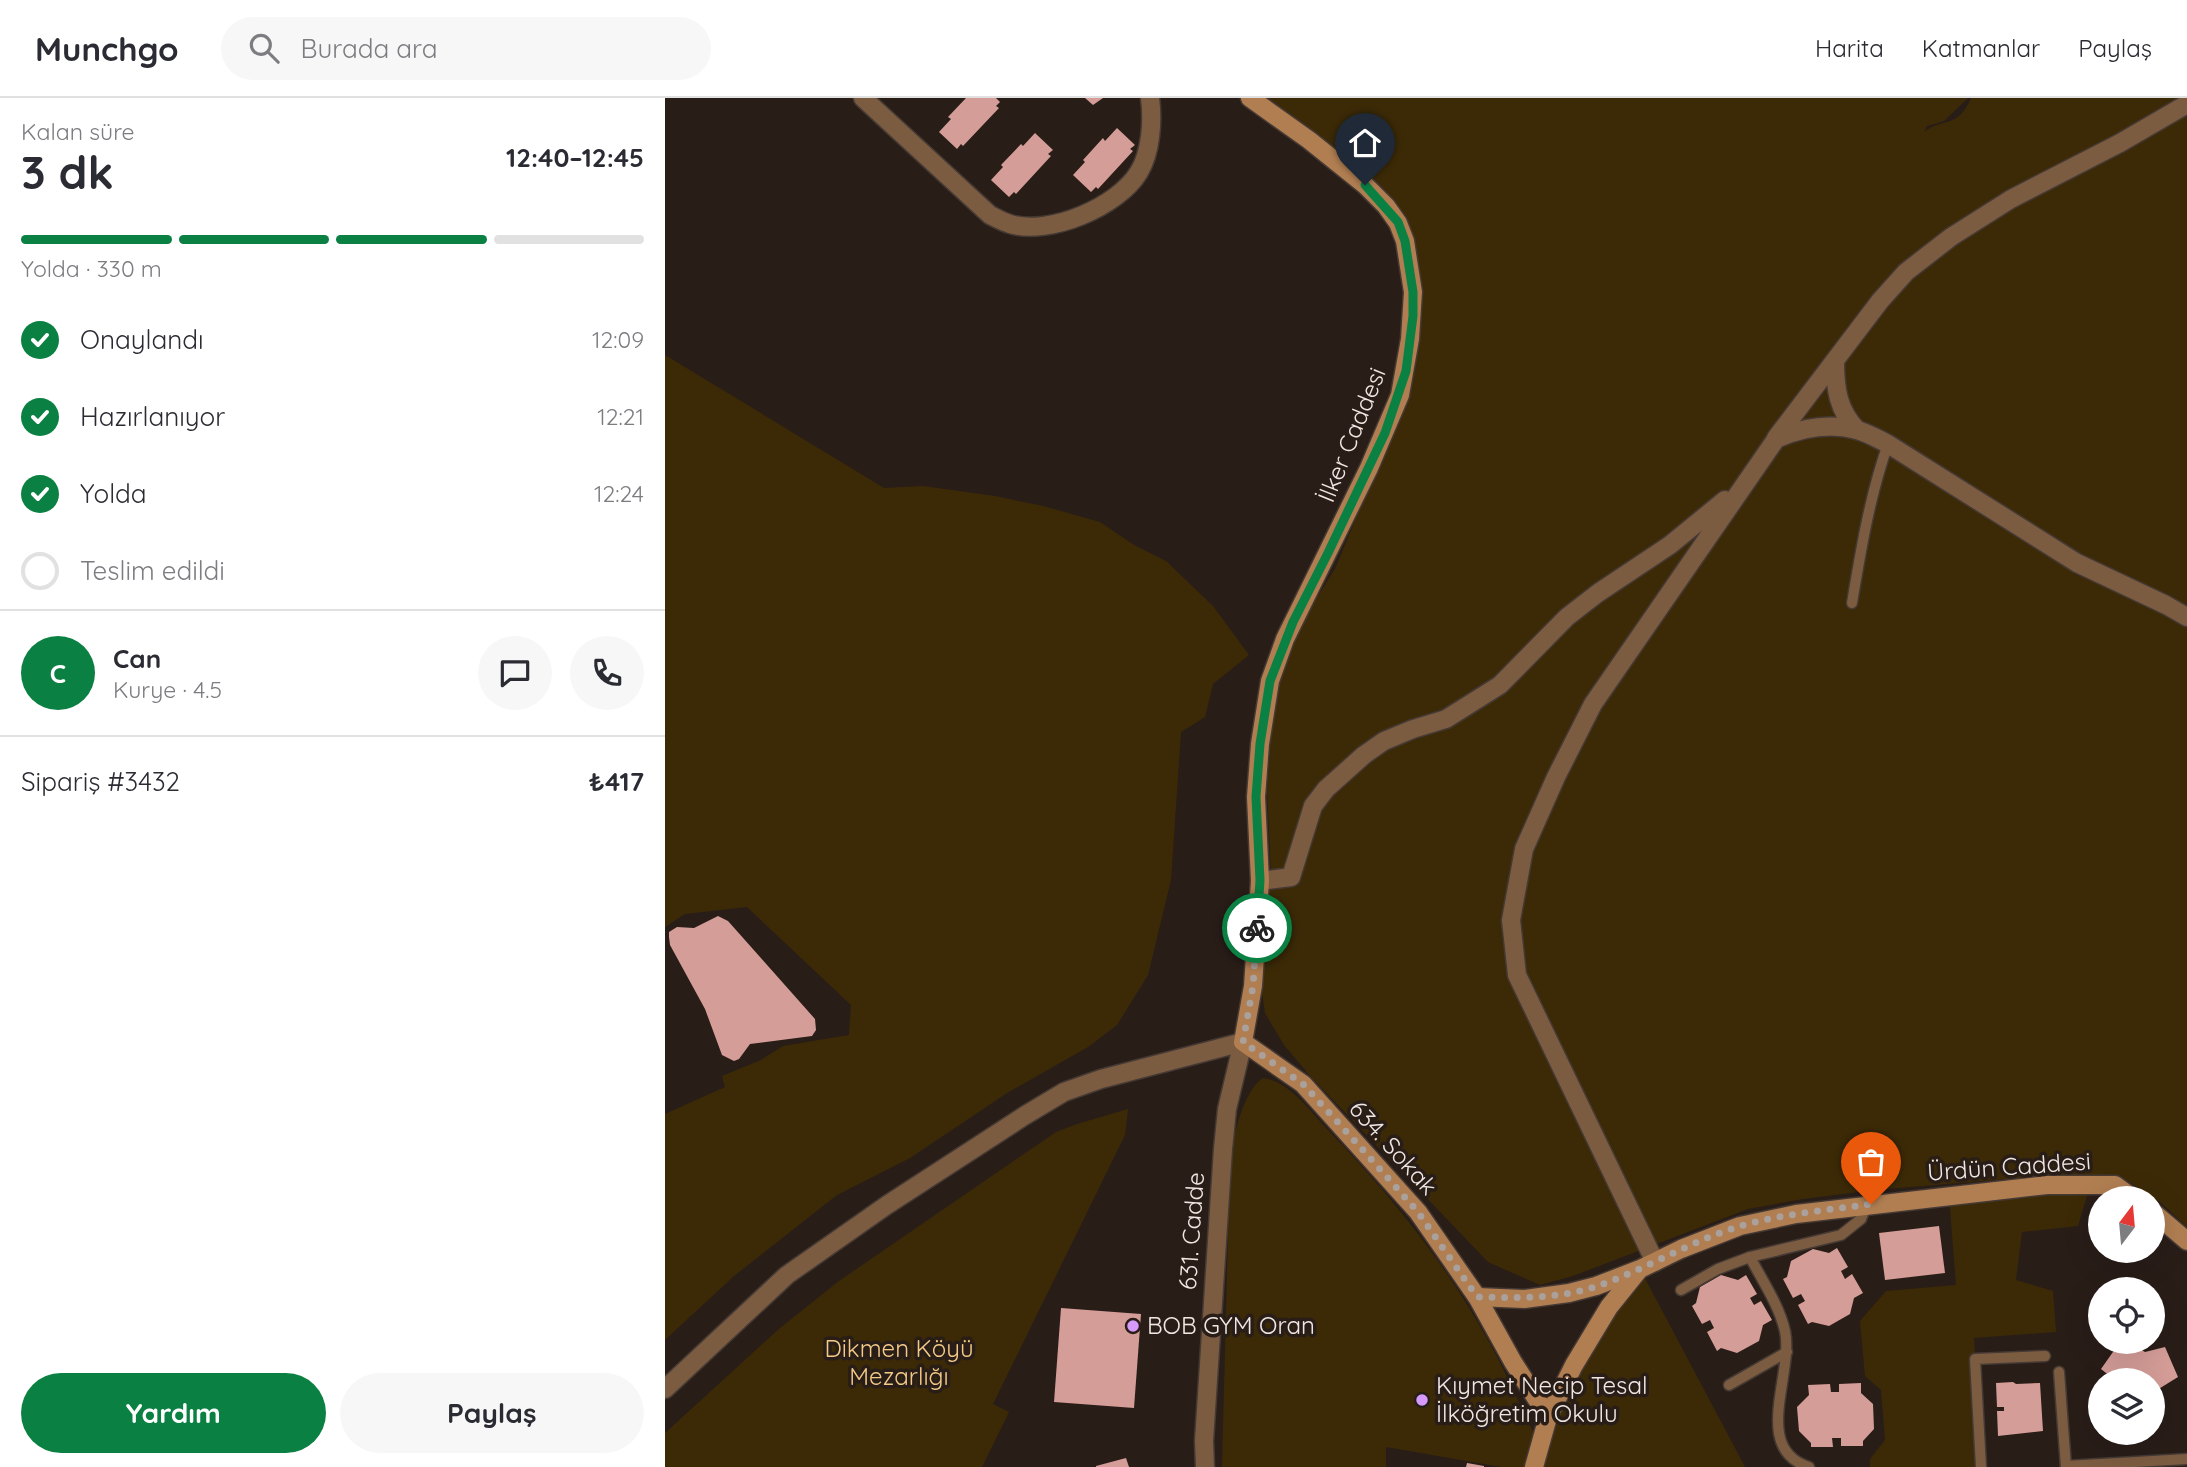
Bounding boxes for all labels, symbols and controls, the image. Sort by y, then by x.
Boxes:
search box [221,17,711,80]
text: Munchgo [35,28,179,69]
icon: search [245,29,283,67]
text: Burada ara [301,32,438,65]
text: Harita [1815,33,1884,63]
text: Katmanlar [1922,33,2040,63]
text: Paylaş [2078,33,2152,63]
pin [1335,113,1395,185]
text: Kalan süre [21,117,134,146]
icon: home [1346,124,1384,162]
text: 12:40–12:45 [506,141,644,174]
text: 3 dk [21,143,114,201]
text: Yolda · 330 m [21,254,162,283]
icon: check [21,321,59,359]
text: Onaylandı [80,323,204,356]
text: 12:09 [592,325,644,354]
street label: İlker Caddesi [1310,363,1392,506]
icon: check [21,398,59,436]
text: Hazırlanıyor [80,400,225,433]
text: 12:21 [597,402,644,431]
icon: check [21,475,59,513]
text: Yolda [80,477,146,510]
text: 12:24 [594,479,644,508]
text: Teslim edildi [80,554,225,587]
button: chat [478,636,552,710]
button: phone [570,636,644,710]
text: Can [113,642,161,675]
text: C [50,657,66,690]
text: Kurye · 4.5 [113,675,222,704]
text: Sipariş #3432 [21,765,180,798]
text: ₺417 [589,765,644,798]
courier [1222,893,1292,963]
icon: bike [1238,909,1276,947]
street label: 634. Sokak [1343,1094,1444,1201]
pin [1841,1132,1901,1204]
icon: bag [1852,1143,1890,1181]
street label: Ürdün Caddesi [1926,1145,2092,1187]
street label: 631. Cadde [1172,1171,1210,1291]
north arrow [2088,1186,2165,1264]
map controls [2088,1186,2165,1445]
button: locate [2088,1277,2165,1354]
place label: BOB GYM Oran [1147,1310,1315,1340]
marker: BOB GYM Oran [1125,1318,1141,1334]
park label: Dikmen Köyü Mezarlığı [824,1333,974,1391]
button: layers [2088,1368,2165,1445]
place label: Kıymet Necip Tesal İlköğretim Okulu [1436,1370,1648,1428]
button: Yardım [21,1373,326,1453]
button: Paylaş [340,1373,644,1453]
marker: Kıymet Necip Tesal İlköğretim Okulu [1414,1392,1430,1408]

